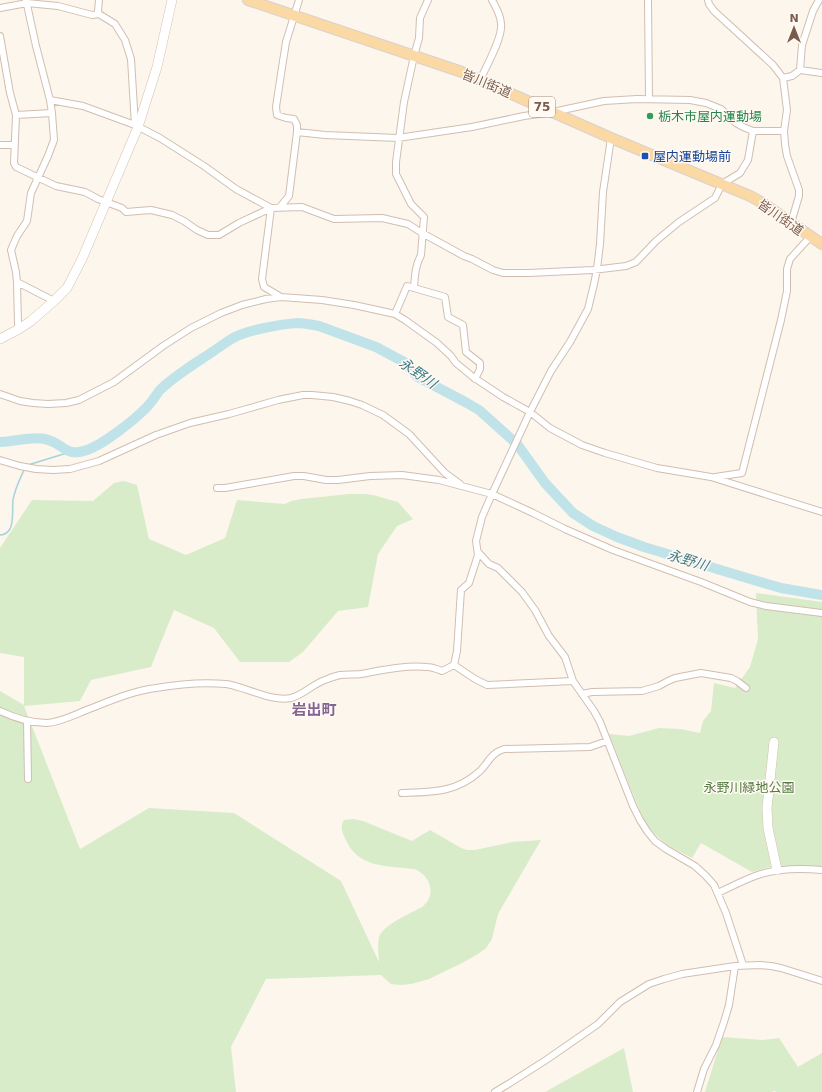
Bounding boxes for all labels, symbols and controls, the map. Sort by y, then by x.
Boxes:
north arrow [774,8,814,48]
text: N [789,12,799,25]
street label: 皆川街道 [460,66,514,101]
road number: 75 [529,97,555,117]
place label: 栃木市屋内運動場 [658,109,762,124]
marker: 栃木市屋内運動場 [645,111,655,121]
place label: 屋内運動場前 [653,149,731,164]
marker: 屋内運動場前 [640,151,650,161]
street label: 皆川街道 [755,196,806,238]
water label: 永野川 [396,354,441,393]
water label: 永野川 [666,546,712,574]
district label: 岩出町 [291,701,337,719]
park label: 永野川緑地公園 [703,780,795,795]

